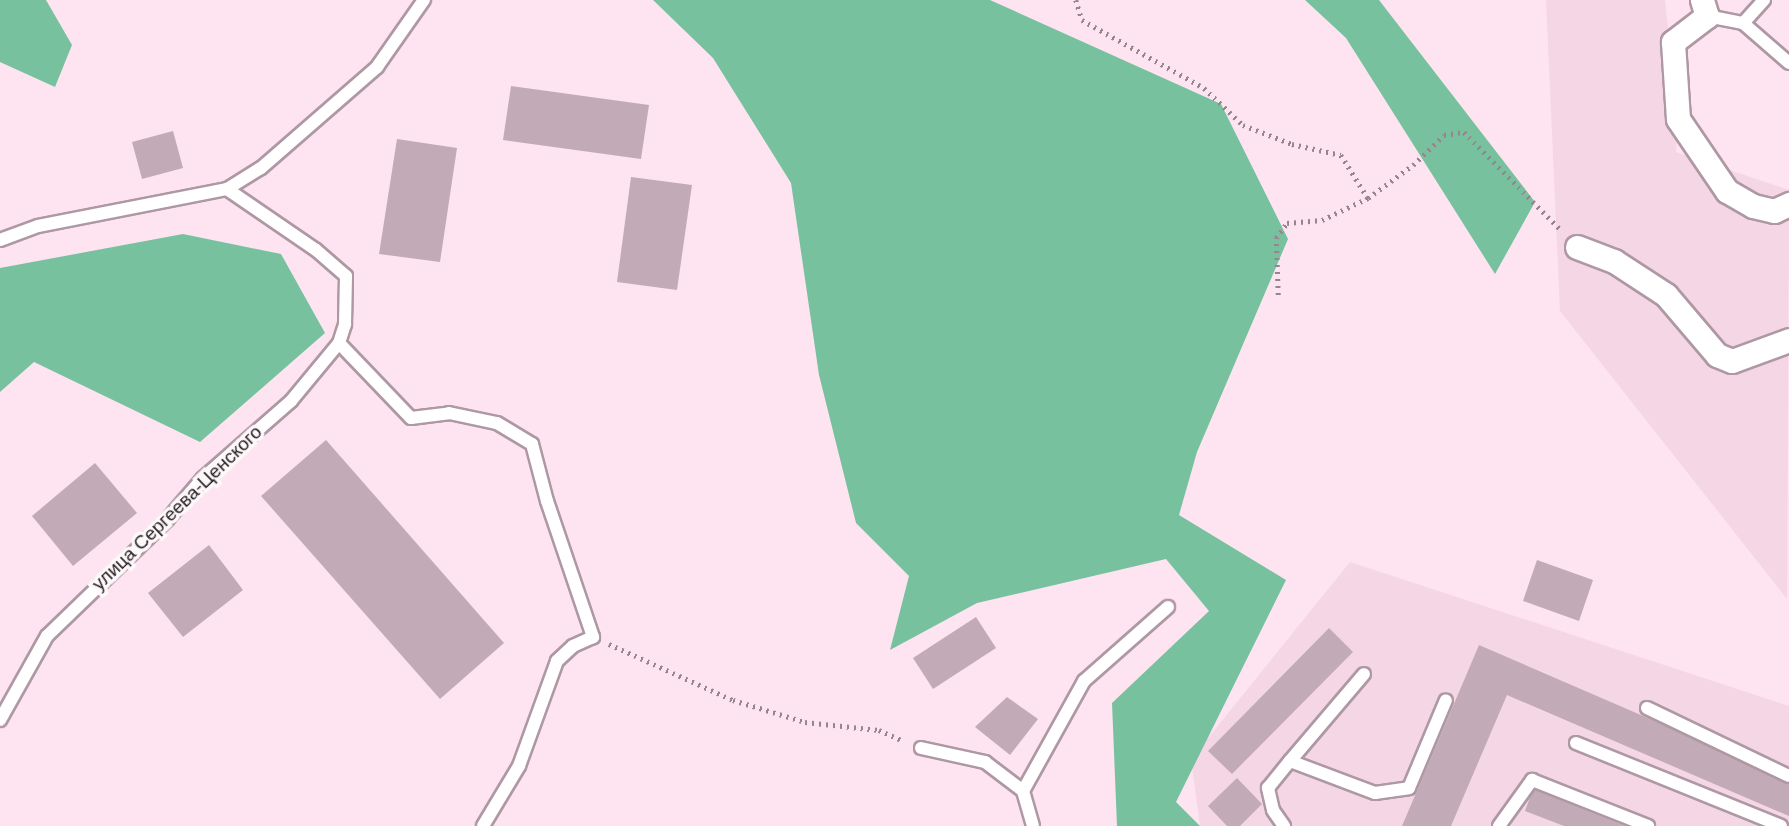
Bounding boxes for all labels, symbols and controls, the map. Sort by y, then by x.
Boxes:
street label: улица Сергеева-Ценского [87,421,267,595]

